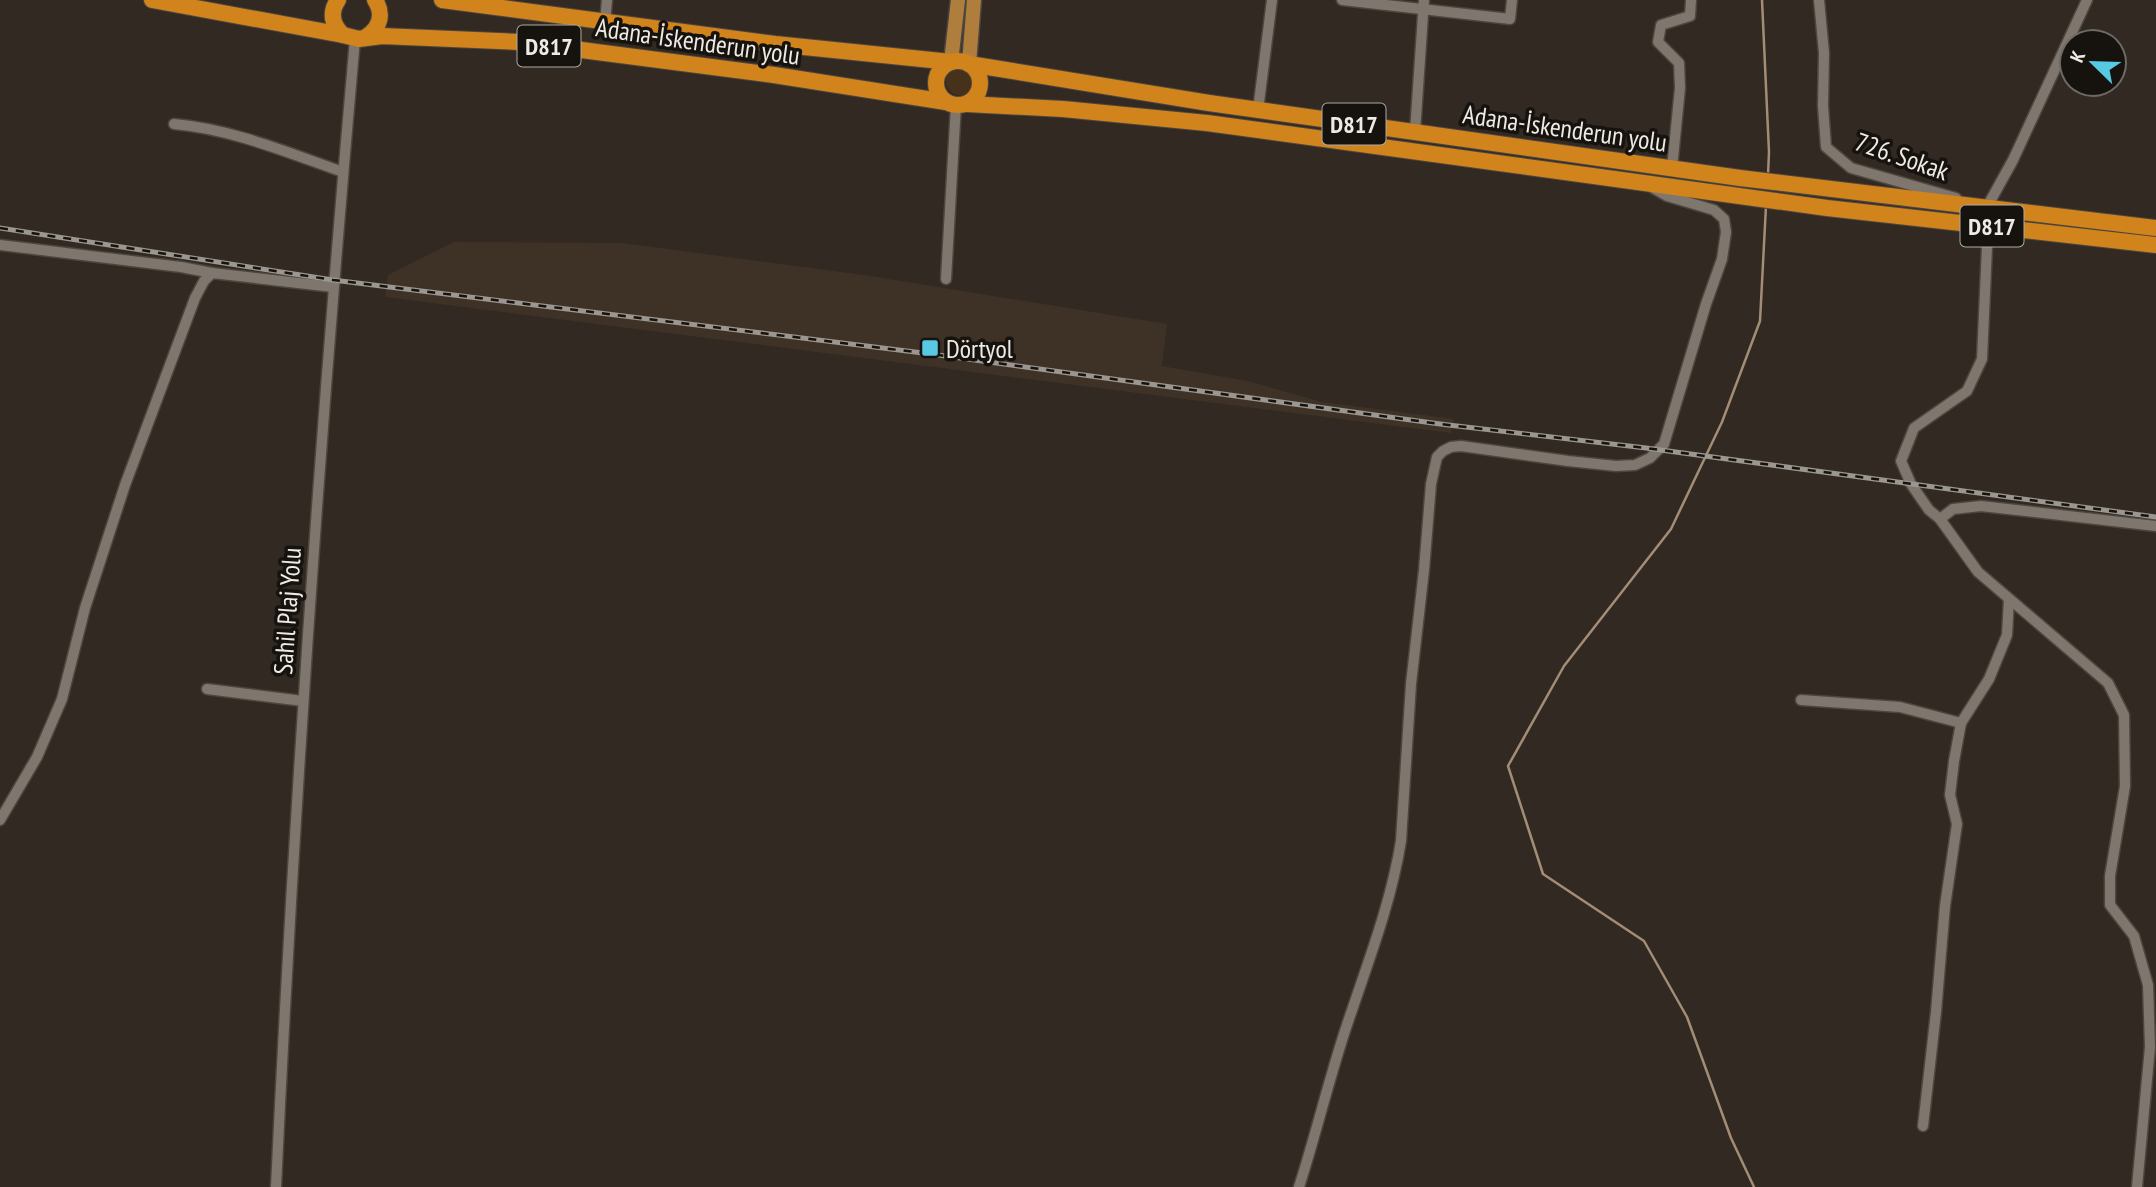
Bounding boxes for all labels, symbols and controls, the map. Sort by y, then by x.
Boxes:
street label: Adana-İskenderun yolu [594,10,802,72]
road number: D817 [518,26,580,66]
north arrow [2058,28,2128,98]
text: K [2064,47,2090,66]
street label: Adana-İskenderun yolu [1461,97,1669,159]
road number: D817 [1322,104,1386,144]
street label: 726. Sokak [1851,125,1953,187]
road number: D817 [1960,206,2024,246]
place label: Dörtyol [946,332,1013,365]
marker: Dörtyol [920,338,940,358]
street label: Sahil Plaj Yolu [266,546,308,676]

